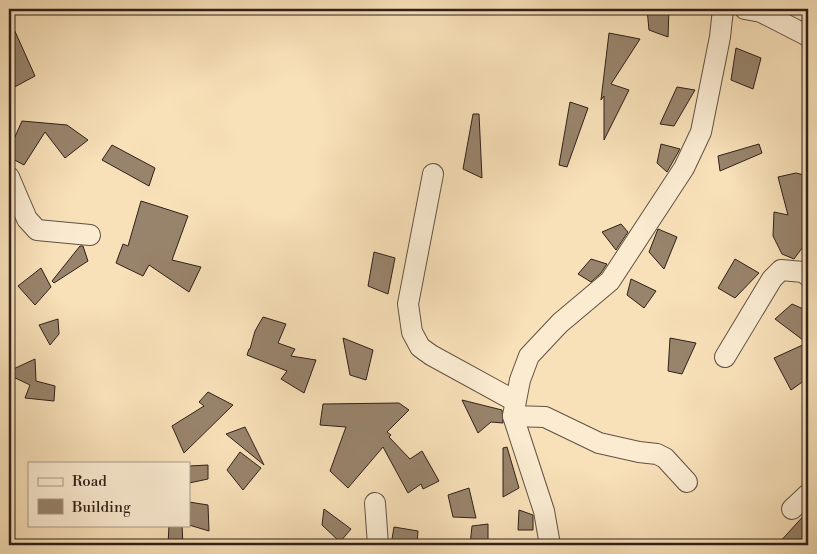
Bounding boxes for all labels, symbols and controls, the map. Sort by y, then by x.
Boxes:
legend [28,462,190,526]
text: Road [72,472,107,491]
text: Building [71,498,131,517]

